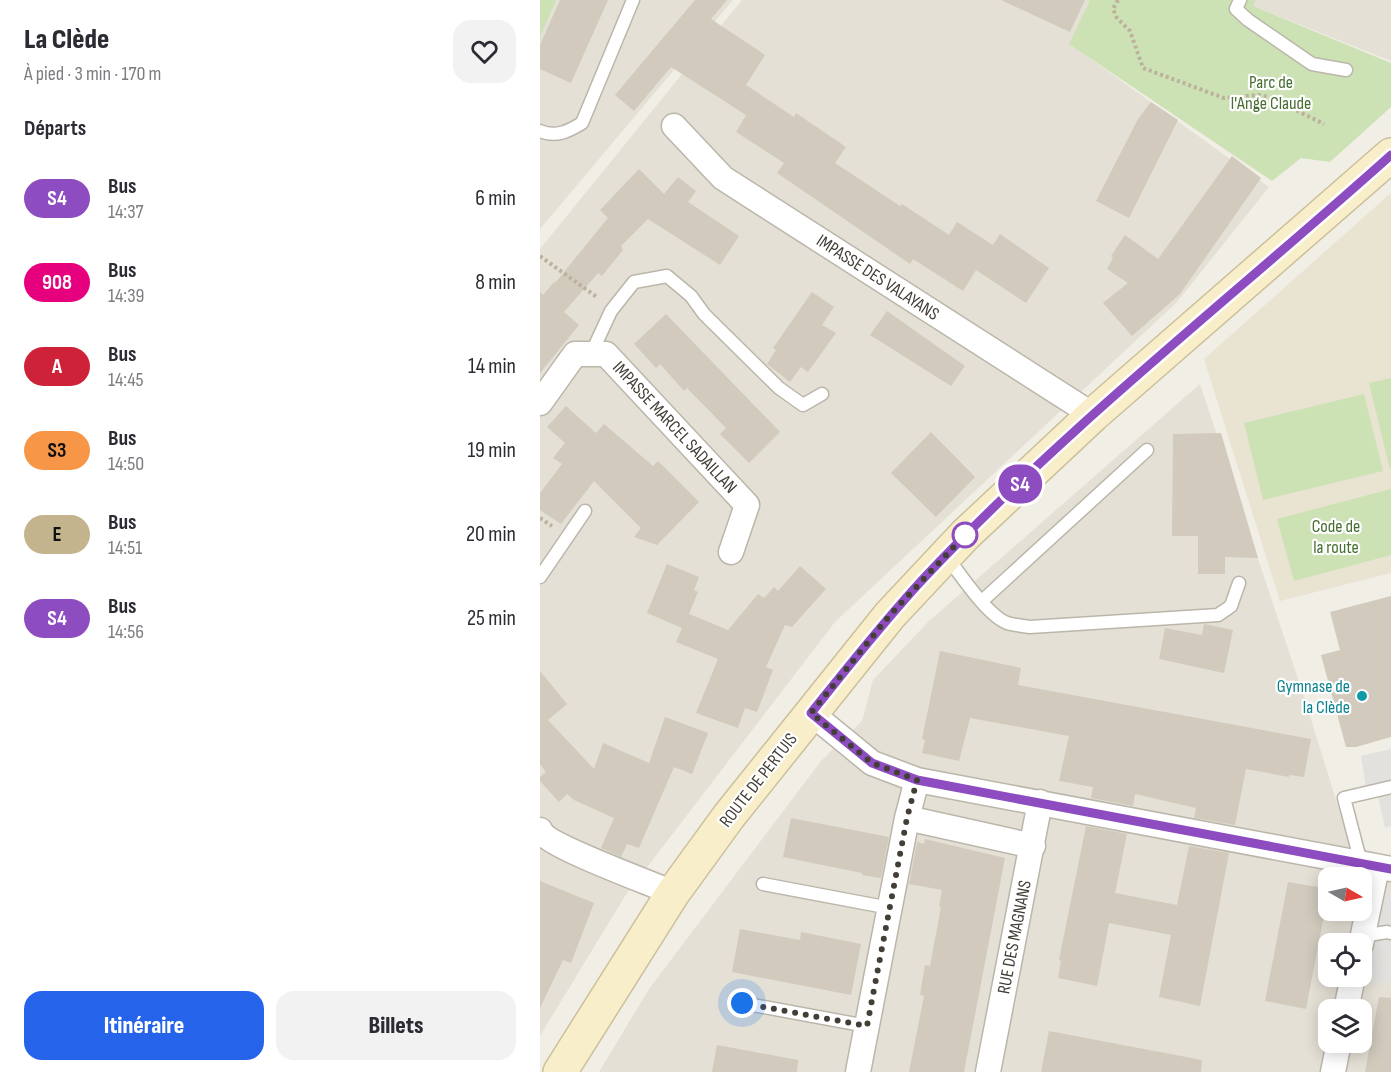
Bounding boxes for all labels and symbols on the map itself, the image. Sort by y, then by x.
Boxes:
park label: Parc de l'Ange Claude [1231,72,1311,114]
street label: IMPASSE DES VALAYANS [813,230,943,325]
street label: IMPASSE MARCEL SADAILLAN [608,357,741,498]
line badge: S4 [993,464,1047,504]
park label: Code de la route [1312,516,1360,558]
unlabelled marker [952,522,978,548]
place label: Gymnase de la Clède [1277,676,1350,718]
marker: Gymnase de la Clède [1355,689,1369,703]
street label: ROUTE DE PERTUIS [715,729,802,831]
north arrow [1318,867,1372,921]
street label: RUE DES MAGNANS [993,878,1036,996]
your location [727,988,757,1018]

